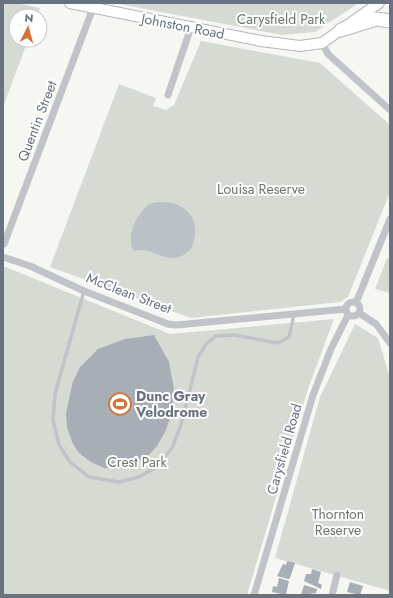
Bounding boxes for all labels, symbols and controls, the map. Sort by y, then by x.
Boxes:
north arrow [8,8,48,48]
street label: Johnston Road [138,8,226,44]
park label: Carysfield Park [237,9,326,29]
text: N [24,10,34,26]
street label: Quentin Street [12,77,62,164]
park label: Louisa Reserve [217,179,305,199]
street label: McClean Street [84,268,175,319]
place label: Dunc Gray Velodrome [135,386,207,422]
sports icon: Dunc Gray Velodrome [107,391,133,417]
street label: Carysfield Road [261,401,307,497]
park label: Crest Park [107,452,168,472]
park label: Thornton Reserve [312,504,364,540]

